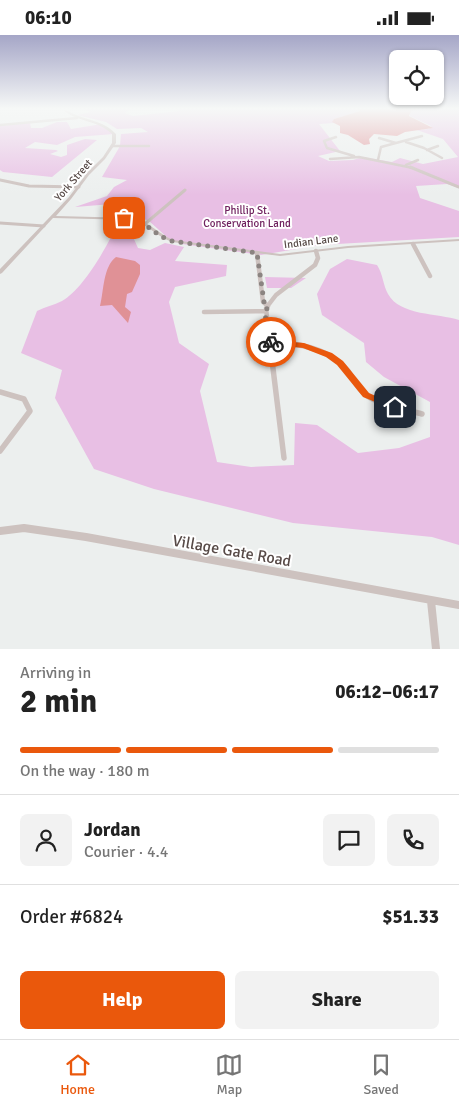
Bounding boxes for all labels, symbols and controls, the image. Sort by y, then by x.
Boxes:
text: 06:10 [25,6,72,30]
map controls [389,50,444,105]
button: locate [389,50,444,105]
street label: York Street [52,157,95,204]
pin [103,197,145,239]
icon: bag [110,204,138,232]
park label: Phillip St. Conservation Land [203,204,291,230]
street label: Indian Lane [283,232,339,251]
courier [246,317,296,367]
icon: bike [257,328,285,356]
pin [374,386,416,428]
icon: home [381,393,409,421]
street label: Village Gate Road [171,531,293,571]
text: Arriving in [20,663,91,683]
text: 06:12–06:17 [335,680,439,704]
text: 2 min [20,682,97,721]
text: On the way · 180 m [20,761,150,781]
button: person [20,814,72,866]
button: chat [323,814,375,866]
button: phone [387,814,439,866]
text: Jordan [84,818,141,842]
text: Courier · 4.4 [84,842,168,862]
text: Order #6824 [20,905,123,929]
text: $51.33 [382,905,439,929]
button: Help [20,971,225,1029]
button: Share [235,971,439,1029]
tab: Home [60,1051,95,1098]
tab: Map [215,1051,243,1098]
tab: Saved [364,1051,399,1098]

